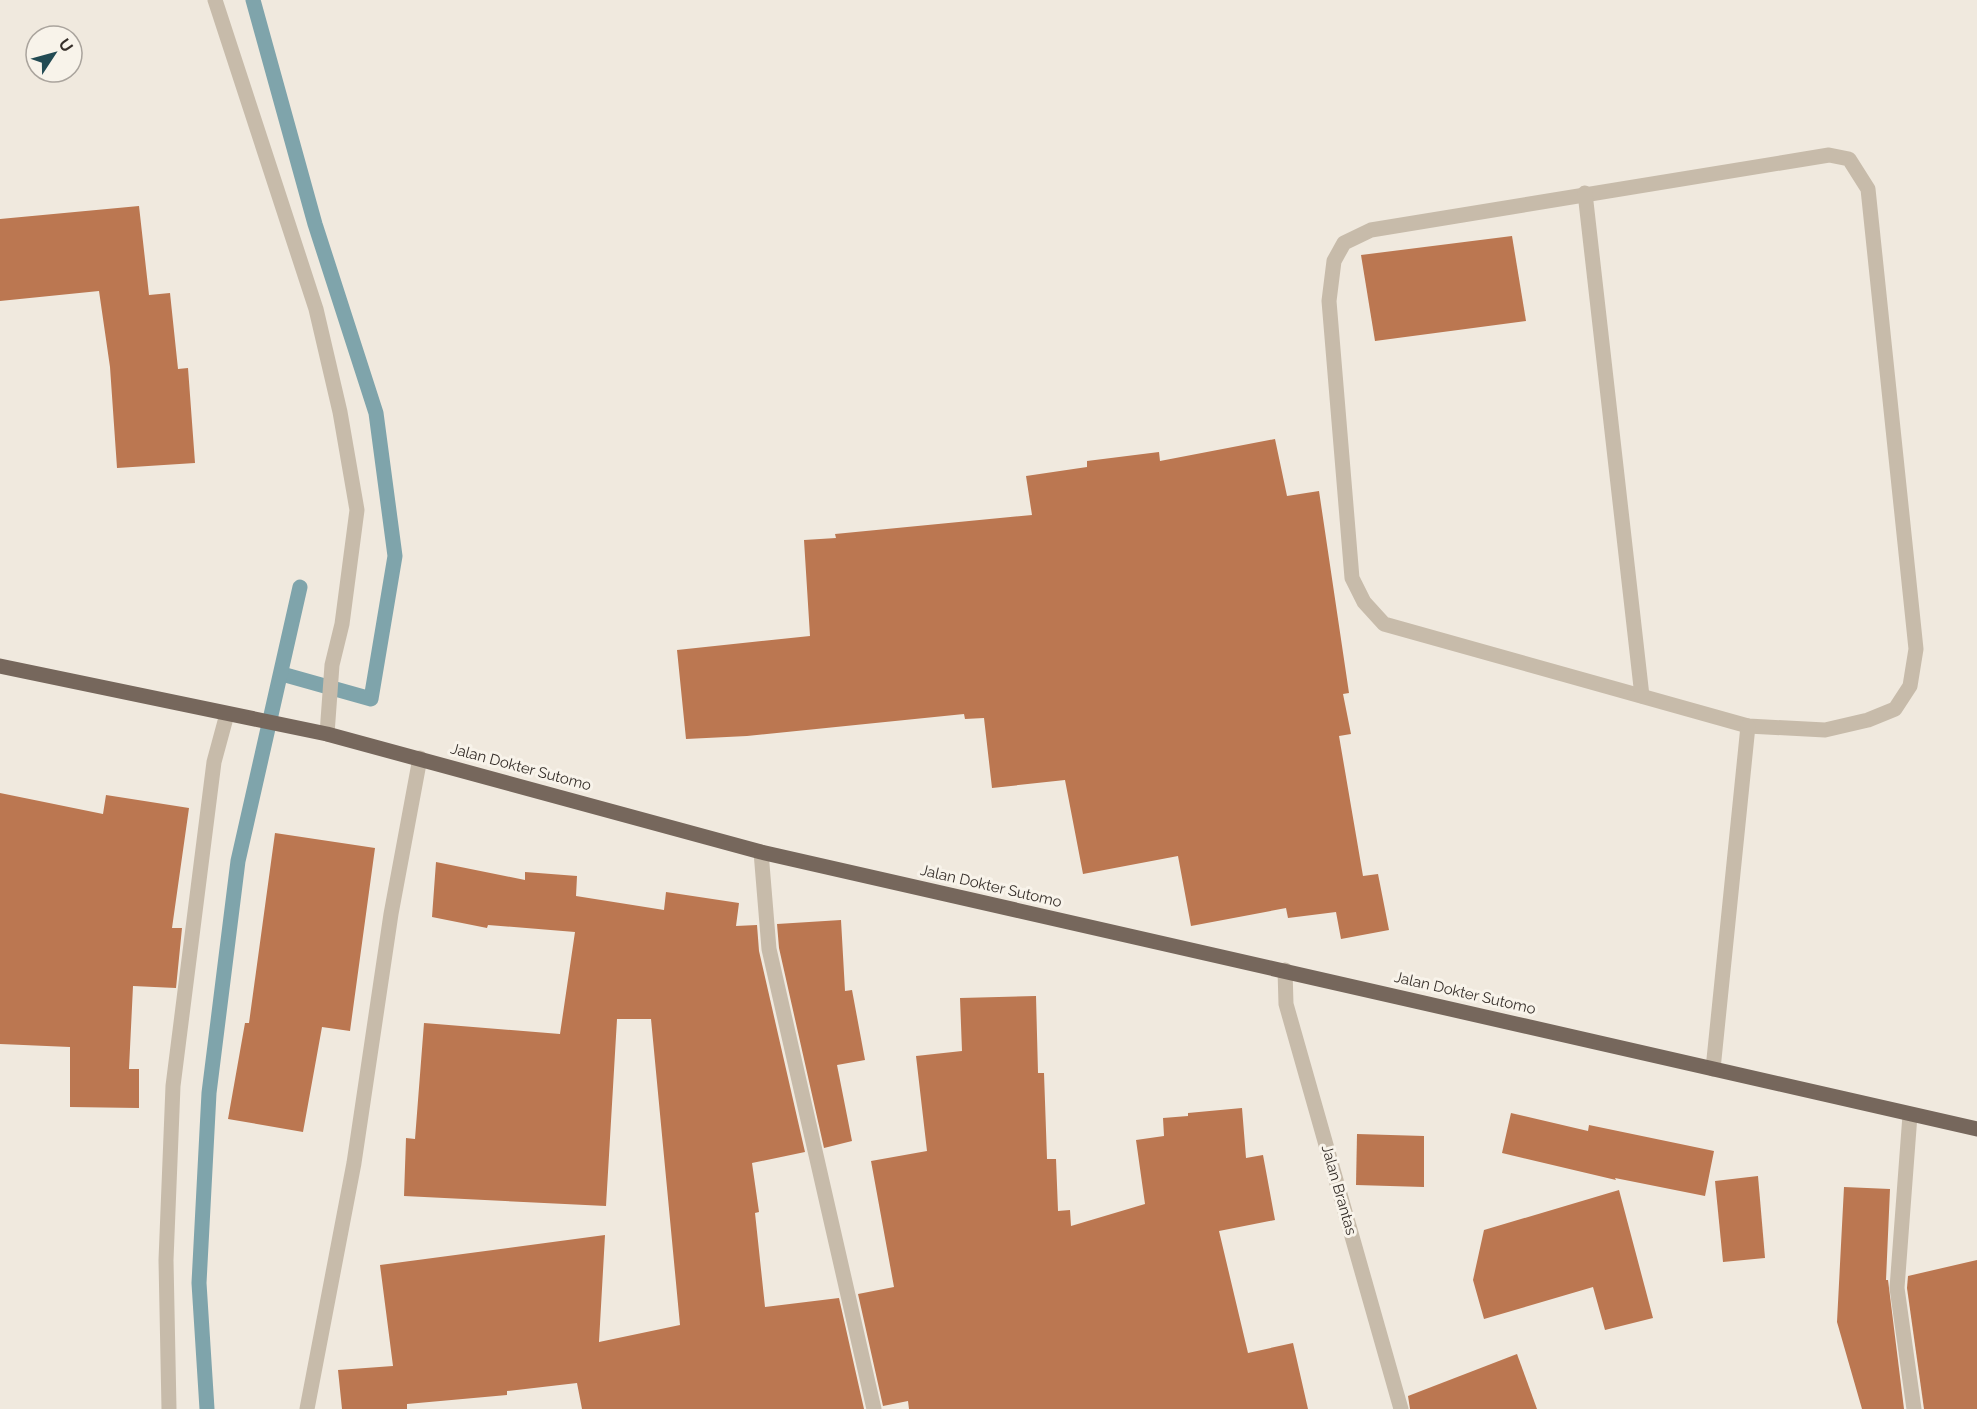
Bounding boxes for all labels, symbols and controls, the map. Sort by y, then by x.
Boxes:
north arrow [24,24,84,84]
text: U [55,35,77,56]
street label: Jalan Dokter Sutomo [449,740,593,794]
street label: Jalan Dokter Sutomo [918,861,1064,911]
street label: Jalan Dokter Sutomo [1392,968,1538,1018]
street label: Jalan Brantas [1318,1143,1360,1237]

